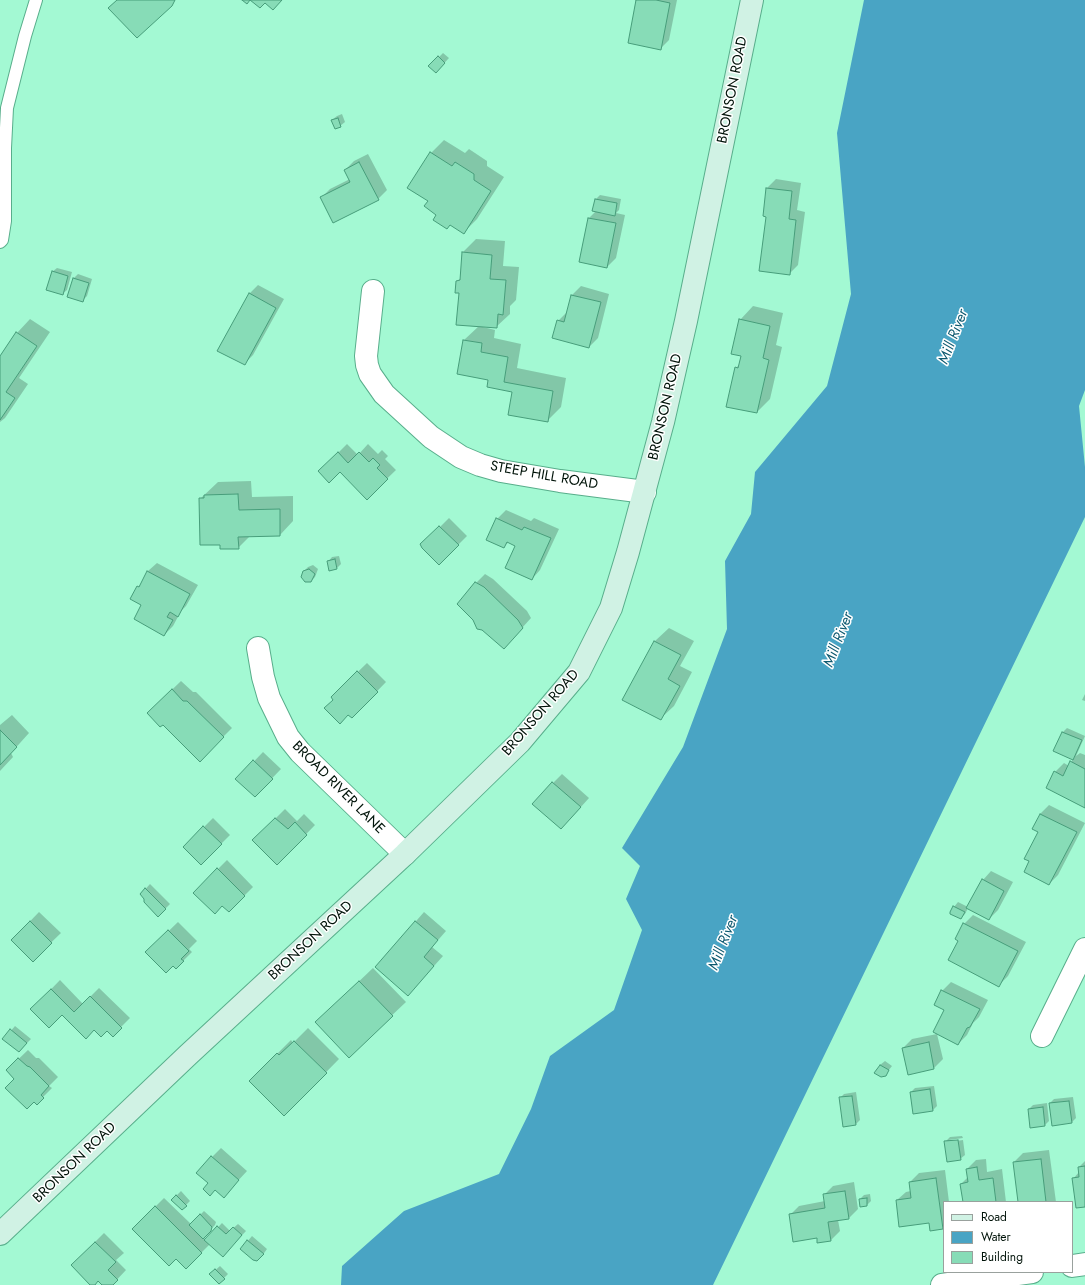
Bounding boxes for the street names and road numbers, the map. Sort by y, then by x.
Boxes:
street label: BRONSON ROAD [714,35,752,145]
street label: BRONSON ROAD [646,352,686,462]
street label: STEEP HILL ROAD [489,458,599,494]
street label: BRONSON ROAD [499,667,583,759]
street label: BROAD RIVER LANE [288,738,388,838]
street label: BRONSON ROAD [266,898,356,984]
street label: BRONSON ROAD [30,1119,120,1207]

